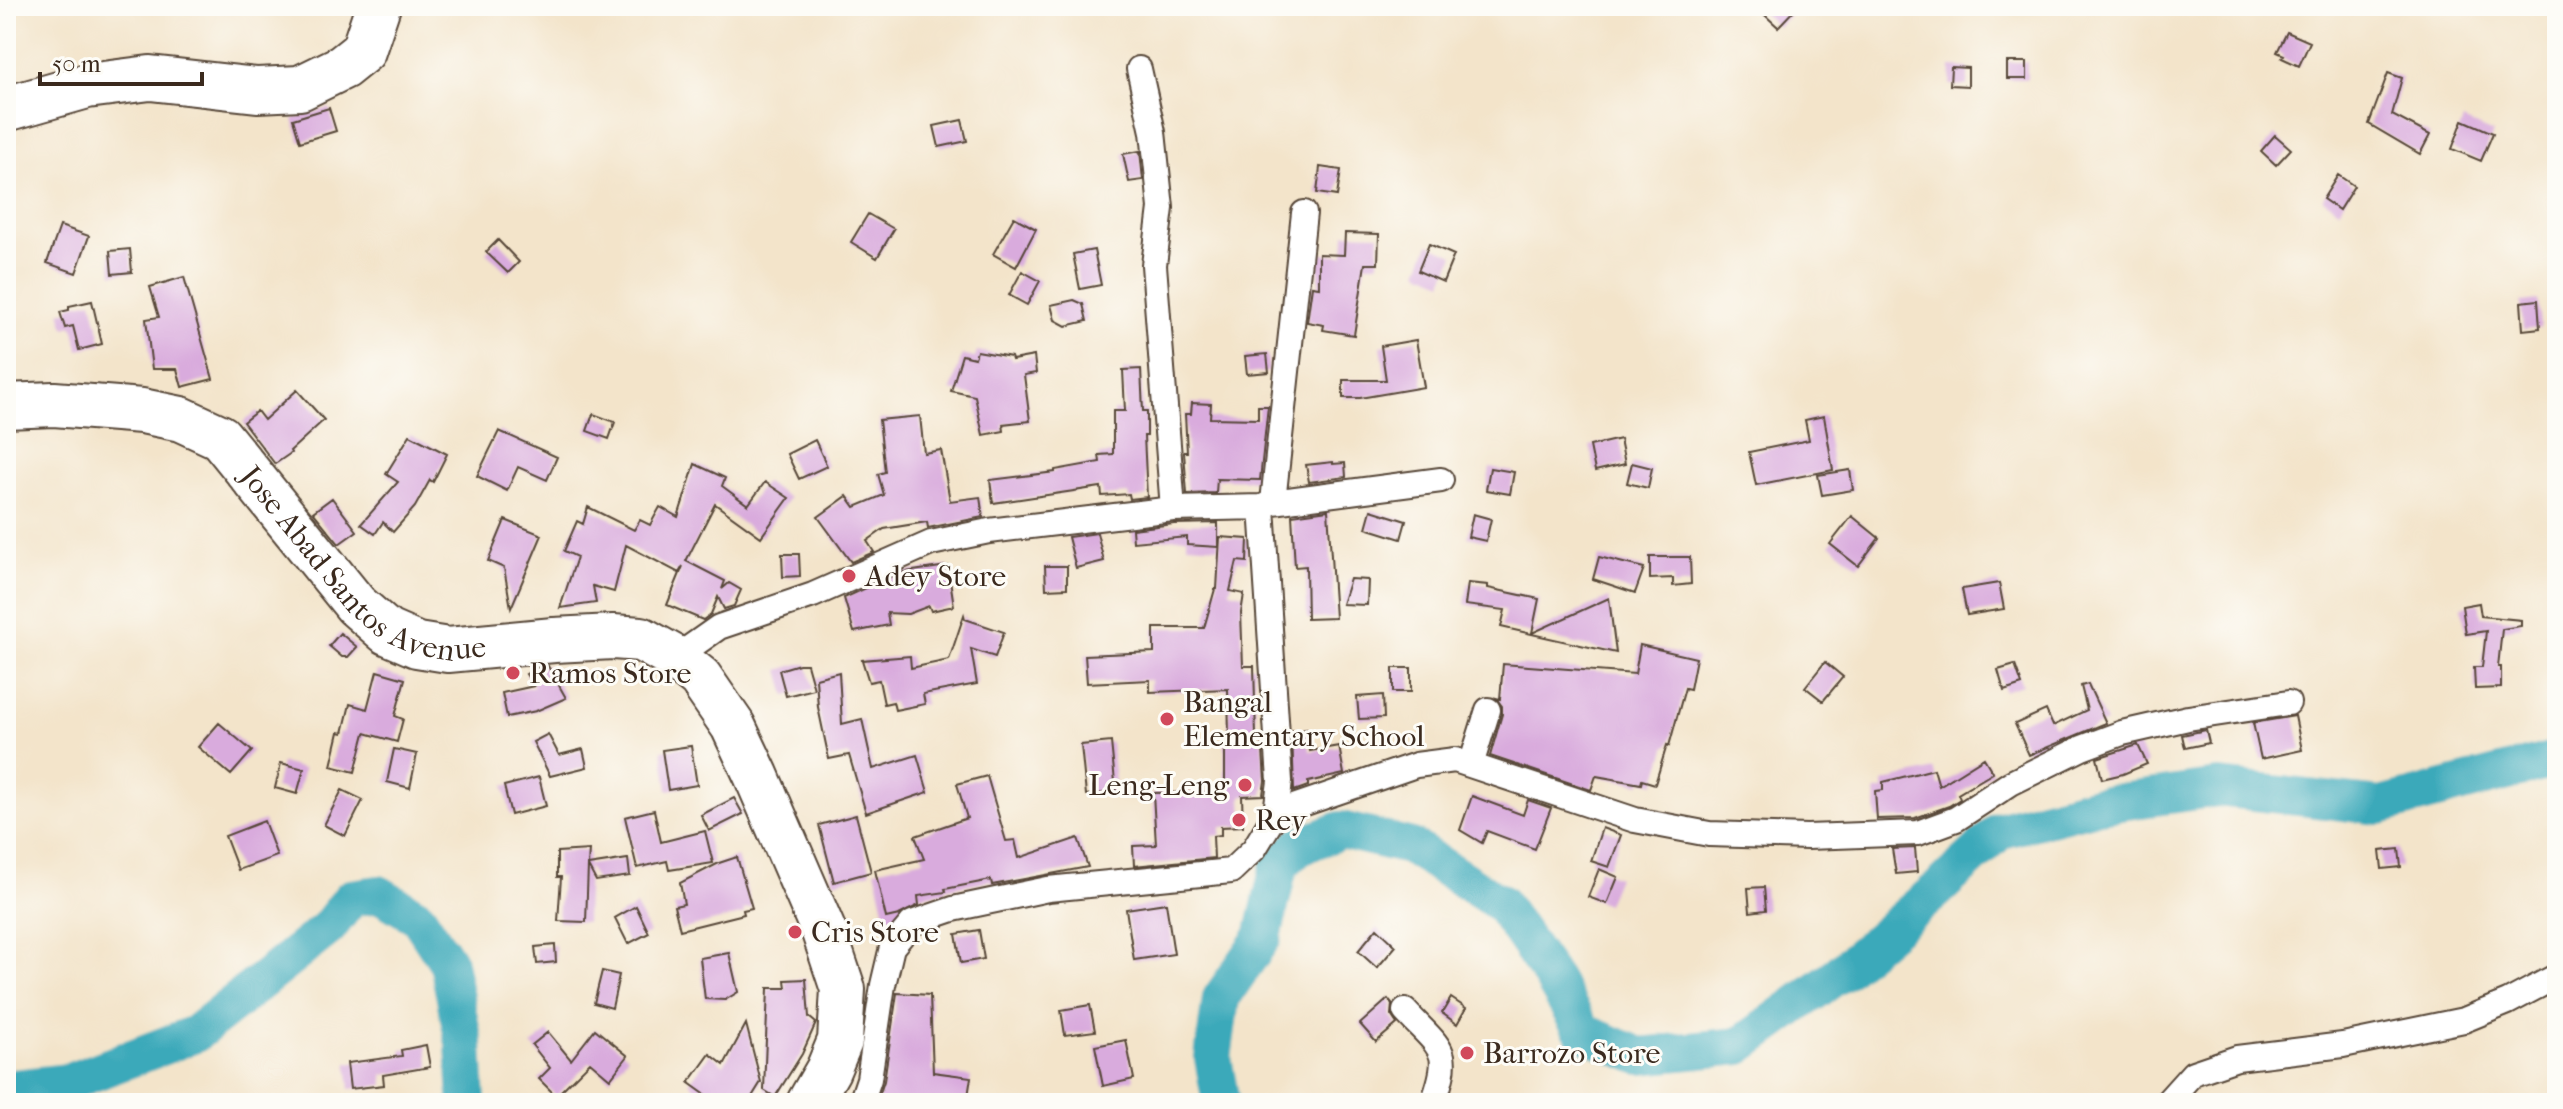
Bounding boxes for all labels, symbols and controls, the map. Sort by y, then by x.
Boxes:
scale bar [40,36,202,86]
text: 50 m [52,50,101,78]
street label: Jose Abad Santos Avenue [231,458,488,669]
place label: Adey Store [864,559,1006,594]
marker: Adey Store [840,567,858,585]
place label: Ramos Store [529,656,691,691]
marker: Ramos Store [504,664,522,682]
place label: Bangal Elementary School [1183,685,1425,754]
marker: Bangal Elementary School [1158,710,1176,728]
place label: Leng-Leng [1088,768,1230,803]
marker: Leng-Leng [1236,776,1254,794]
place label: Rey [1255,803,1308,838]
marker: Rey [1230,811,1248,829]
place label: Cris Store [811,915,939,950]
marker: Cris Store [786,923,804,941]
place label: Barrozo Store [1483,1036,1661,1071]
marker: Barrozo Store [1458,1044,1476,1062]

